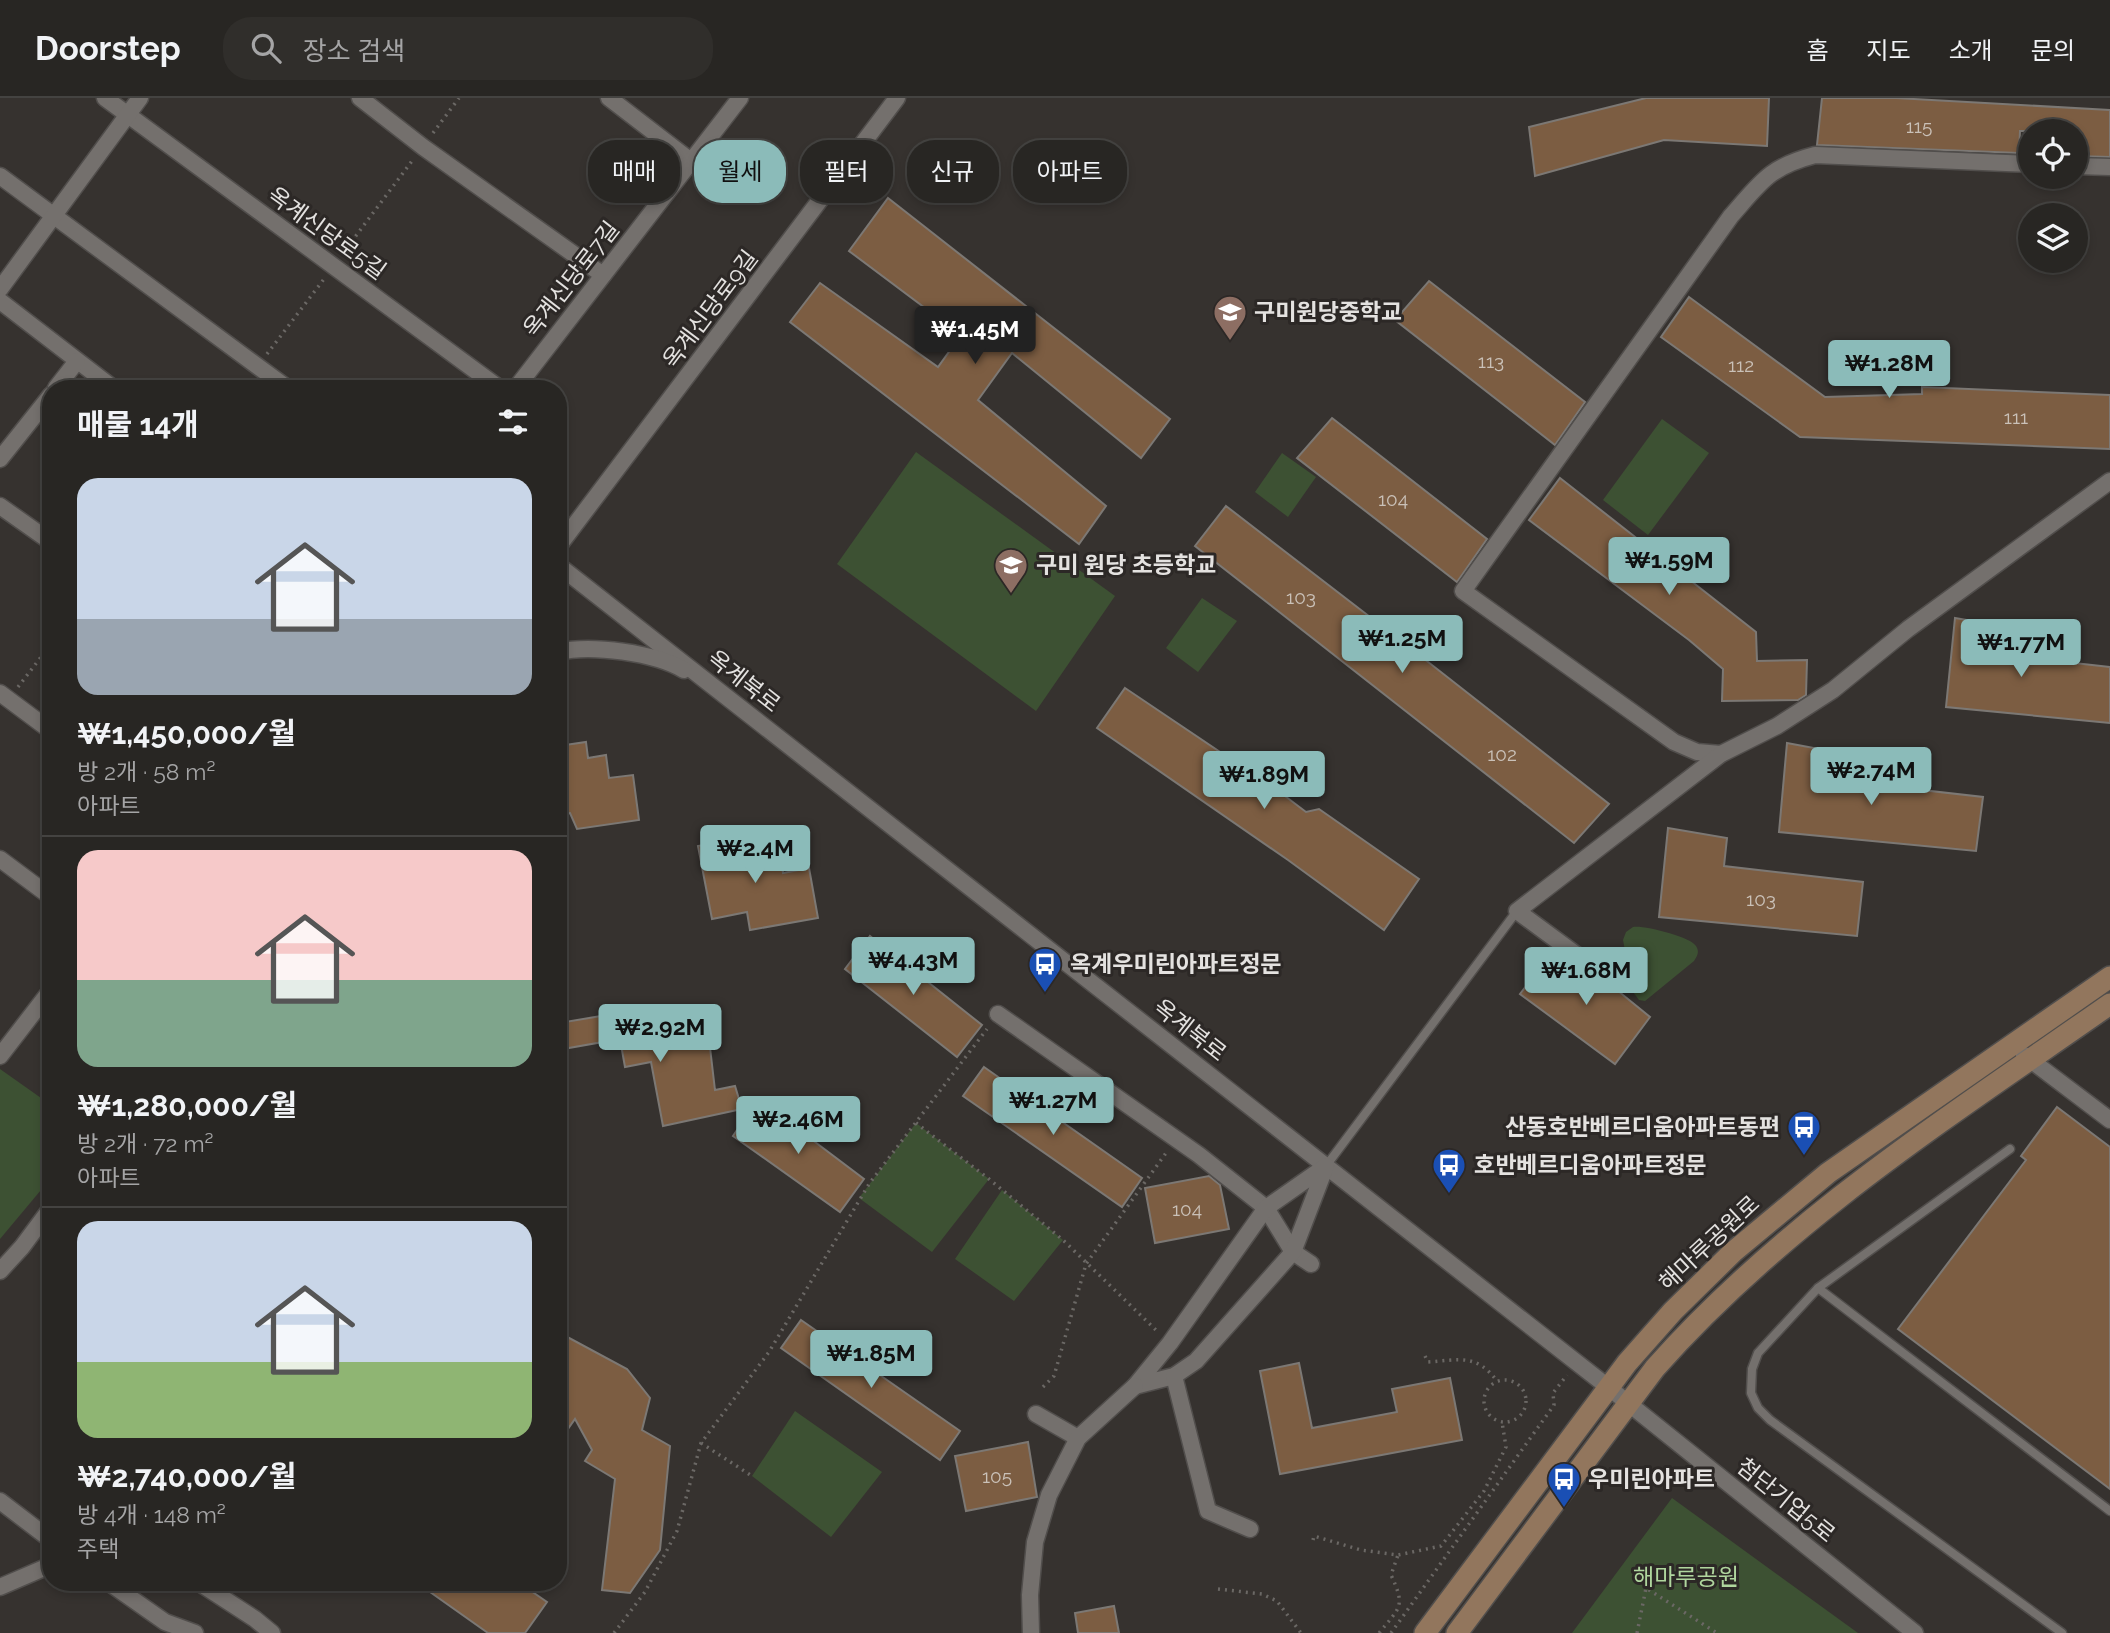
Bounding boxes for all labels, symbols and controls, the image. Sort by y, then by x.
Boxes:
search box [223,17,713,80]
text: Doorstep [35,29,181,68]
icon: search [247,29,285,67]
text: 장소 검색 [303,36,405,66]
text: 홈 [1806,36,1828,65]
text: 지도 [1866,36,1911,65]
text: 소개 [1949,36,1993,65]
text: 문의 [2031,36,2075,65]
house number: 115 [1906,115,1932,137]
map controls [2018,119,2088,273]
button: locate [2018,119,2088,189]
chip: 매매 [588,140,680,203]
chip: 월세 [694,140,786,203]
chip: 필터 [800,140,893,203]
chip: 신규 [907,140,999,203]
chip: 아파트 [1013,140,1127,203]
street label: 옥계신당로5길 [263,181,392,285]
button: layers [2018,203,2088,273]
street label: 옥계신당로7길 [517,216,624,342]
street label: 옥계신당로9길 [657,244,763,373]
school or university icon: 구미원당중학교 [1211,293,1249,342]
place label: 구미원당중학교 [1254,298,1402,325]
pin: ₩1.45M [918,306,1032,366]
text: ₩1.45M [931,315,1019,342]
pin: ₩1.28M [1832,341,1946,400]
text: ₩1.28M [1844,349,1934,376]
house number: 113 [1478,350,1504,372]
house number: 112 [1728,354,1754,376]
icon: filters [494,403,532,441]
house number: 111 [2004,406,2028,428]
text: 매물 14개 [77,407,199,442]
house number: 104 [1378,488,1408,510]
icon: home [242,524,368,650]
pin: ₩1.59M [1612,538,1726,597]
school or university icon: 구미 원당 초등학교 [992,546,1030,595]
text: ₩1.59M [1624,546,1714,573]
place label: 구미 원당 초등학교 [1036,551,1216,578]
house number: 103 [1286,586,1316,608]
pin: ₩1.25M [1345,616,1459,675]
pin: ₩1.77M [1964,620,2078,679]
text: ₩1.25M [1358,624,1446,651]
text: ₩1.77M [1977,628,2065,655]
street label: 옥계북로 [703,644,786,717]
text: ₩1,450,000/월 [77,716,296,751]
house number: 102 [1487,743,1517,765]
pin: ₩2.74M [1814,748,1928,807]
pin: ₩1.89M [1207,752,1321,811]
text: ₩2.74M [1826,756,1916,783]
text: 방 2개 · 58 m² [77,758,215,785]
text: ₩1.89M [1219,760,1309,787]
text: 아파트 [77,792,140,819]
pin: ₩2.4M [706,826,804,885]
text: ₩2.4M [716,834,794,861]
house number: 103 [1746,888,1776,910]
icon: home [242,896,368,1022]
pin: ₩4.43M [856,937,970,997]
bus stop icon: 옥계우미린아파트정문 [1026,945,1064,994]
text: ₩4.43M [868,946,958,973]
pin: ₩1.68M [1529,948,1643,1007]
place label: 옥계우미린아파트정문 [1070,950,1282,977]
text: ₩1.68M [1541,956,1631,983]
street label: 옥계북로 [1149,993,1232,1066]
pin: ₩2.92M [603,1004,717,1064]
text: ₩2.92M [614,1013,706,1040]
pin: ₩1.27M [996,1077,1110,1137]
text: ₩1.27M [1009,1086,1097,1113]
text: ₩1,280,000/월 [77,1088,297,1123]
pin: ₩2.46M [741,1096,855,1156]
text: ₩2.46M [752,1105,844,1132]
bus stop icon: 산동호반베르디움아파트동편 [1785,1108,1823,1157]
place label: 산동호반베르디움아파트동편 [1505,1113,1780,1140]
text: 방 2개 · 72 m² [77,1130,213,1157]
bus stop icon: 호반베르디움아파트정문 [1430,1146,1468,1195]
place label: 호반베르디움아파트정문 [1474,1151,1707,1178]
text: 아파트 [77,1164,140,1191]
street label: 해마루공원로 [1653,1189,1764,1296]
house number: 104 [1172,1198,1202,1220]
icon: home [242,1267,368,1393]
pin: ₩1.85M [814,1330,928,1390]
text: ₩1.85M [826,1339,916,1366]
street label: 첨단기업5로 [1732,1452,1841,1547]
text: ₩2,740,000/월 [77,1459,296,1494]
bus stop icon: 우미린아파트 [1545,1460,1583,1509]
house number: 105 [982,1465,1012,1487]
place label: 우미린아파트 [1588,1465,1715,1492]
text: 방 4개 · 148 m² [77,1501,226,1528]
text: 주택 [77,1535,119,1562]
park label: 해마루공원 [1633,1563,1739,1590]

